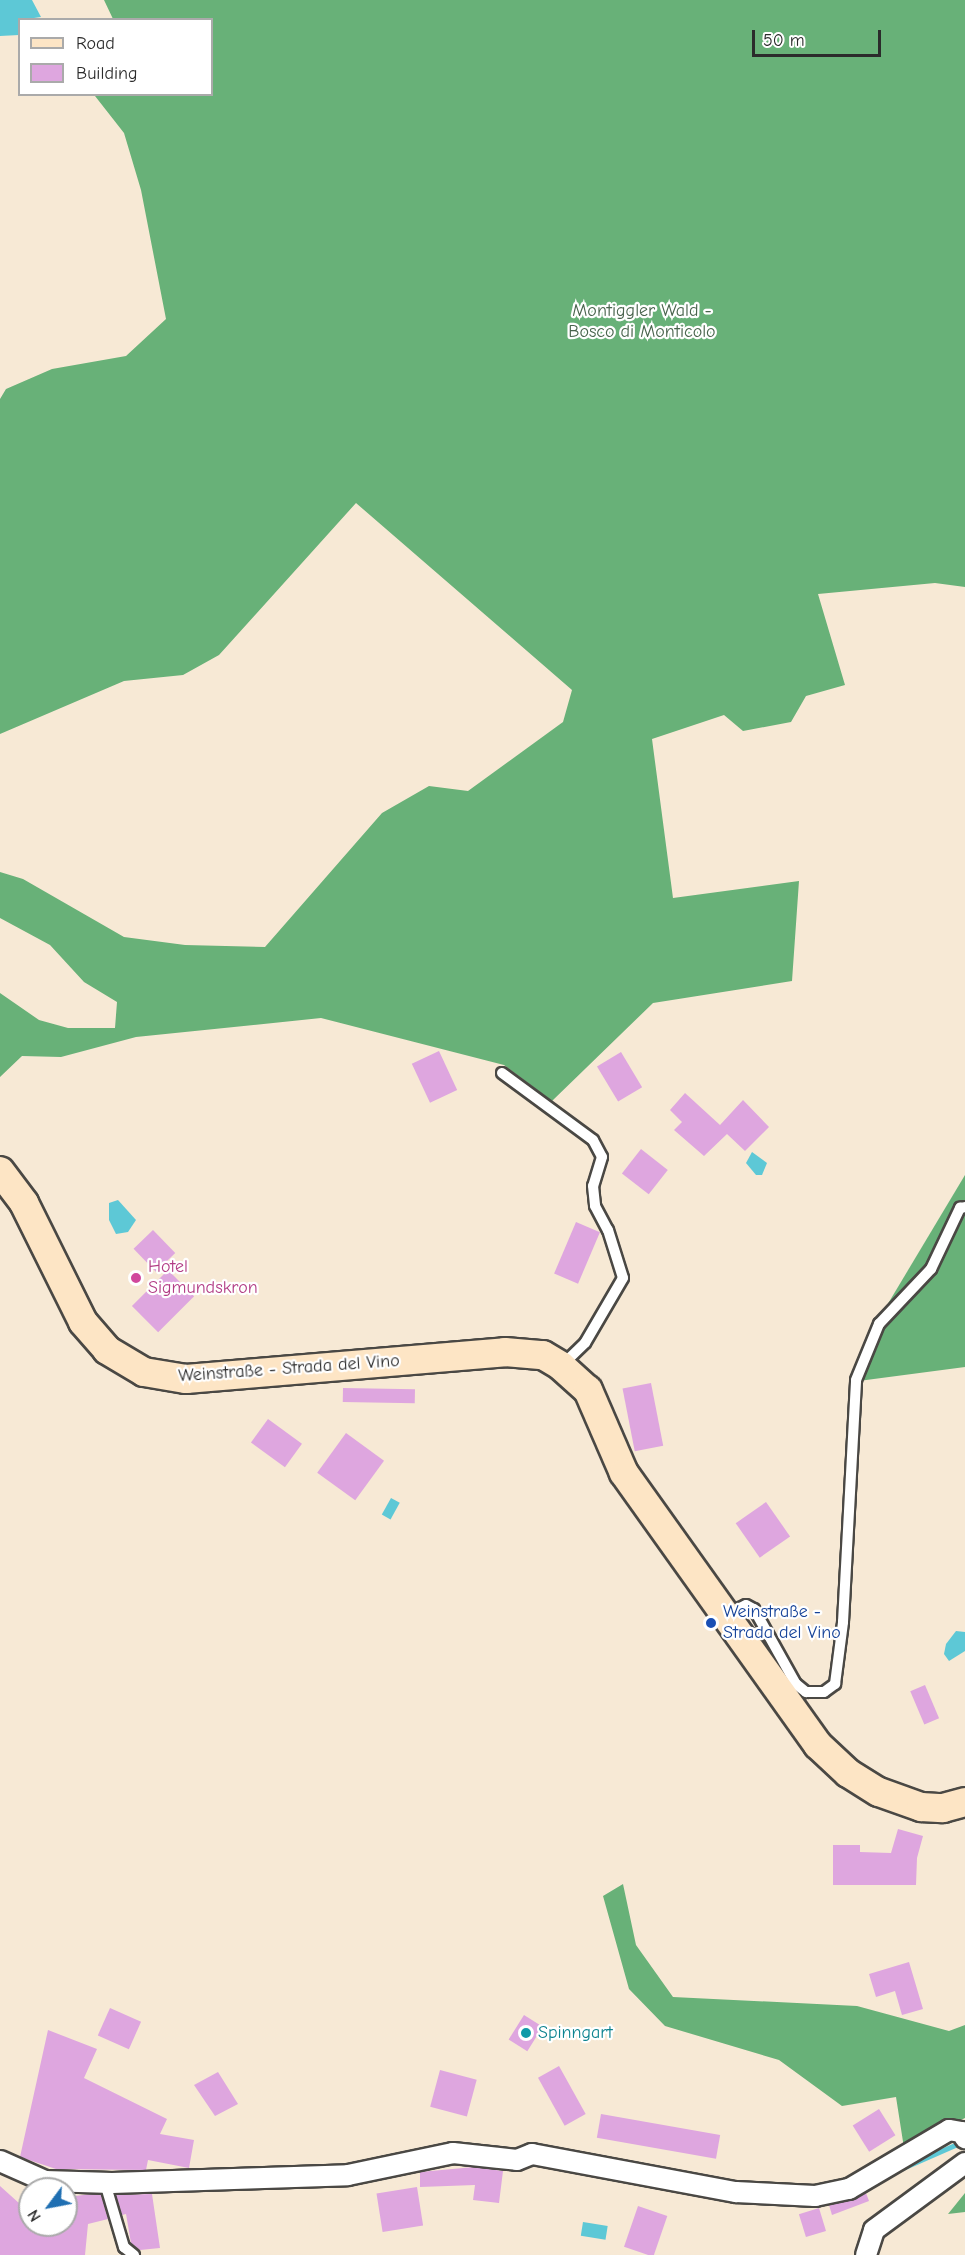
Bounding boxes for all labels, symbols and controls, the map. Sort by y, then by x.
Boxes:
legend [18,18,213,96]
scale bar [755,18,884,56]
text: 50 m [763,30,805,51]
text: Road [76,33,115,54]
text: Building [76,63,138,84]
park label: Montiggler Wald - Bosco di Monticolo [568,301,716,344]
place label: Hotel Sigmundskron [148,1257,258,1300]
marker: Hotel Sigmundskron [129,1271,143,1285]
street label: Weinstraße - Strada del Vino [178,1350,400,1388]
place label: Weinstraße - Strada del Vino [723,1602,841,1644]
marker: Weinstraße - Strada del Vino [704,1616,718,1630]
place label: Spinngart [538,2022,613,2044]
marker: Spinngart [519,2026,533,2040]
north arrow [18,2177,78,2237]
text: N [24,2206,45,2225]

